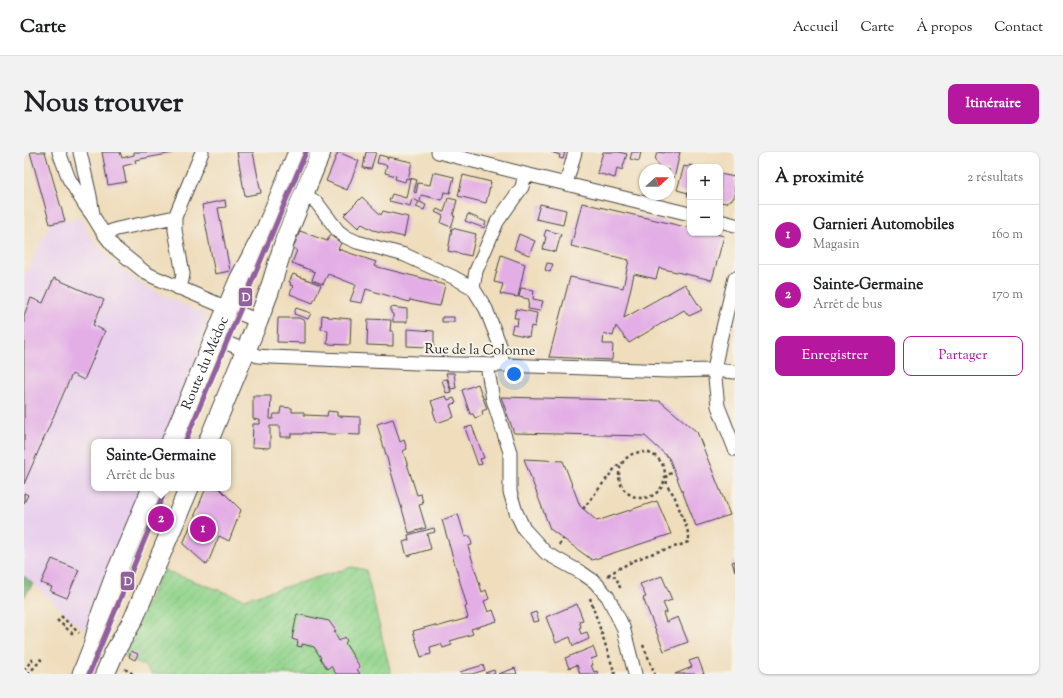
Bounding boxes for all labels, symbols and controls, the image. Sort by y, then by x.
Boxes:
text: Carte [20,14,66,41]
text: Accueil [793,18,838,38]
text: Carte [860,18,894,38]
text: À propos [916,18,972,38]
text: Contact [994,18,1043,38]
text: Nous trouver [24,84,183,124]
button: Itinéraire [948,84,1039,124]
north arrow [639,164,675,200]
map controls [687,164,723,236]
button: + [687,164,723,200]
text: À proximité [775,166,864,190]
text: 2 résultats [967,169,1023,187]
button: − [687,200,723,236]
text: Garnieri Automobiles [813,215,954,236]
text: 1 [786,226,790,244]
text: 160 m [992,226,1023,244]
text: Magasin [813,236,860,254]
text: Sainte-Germaine [813,275,923,296]
text: 2 [785,286,791,304]
text: 170 m [992,286,1023,304]
line badge: D [238,287,253,307]
text: D [241,290,251,306]
text: Arrêt de bus [813,296,882,314]
street label: Route du Médoc [178,314,235,413]
button: Enregistrer [775,336,895,376]
button: Partager [903,336,1023,376]
street label: Rue de la Colonne [424,340,535,362]
your location [504,364,524,384]
popup [91,439,231,491]
text: Sainte-Germaine [106,446,216,467]
text: Arrêt de bus [106,467,175,485]
pin: 2 [148,504,174,534]
pin: 1 [190,514,216,544]
line badge: D [120,571,135,591]
text: D [123,574,133,590]

